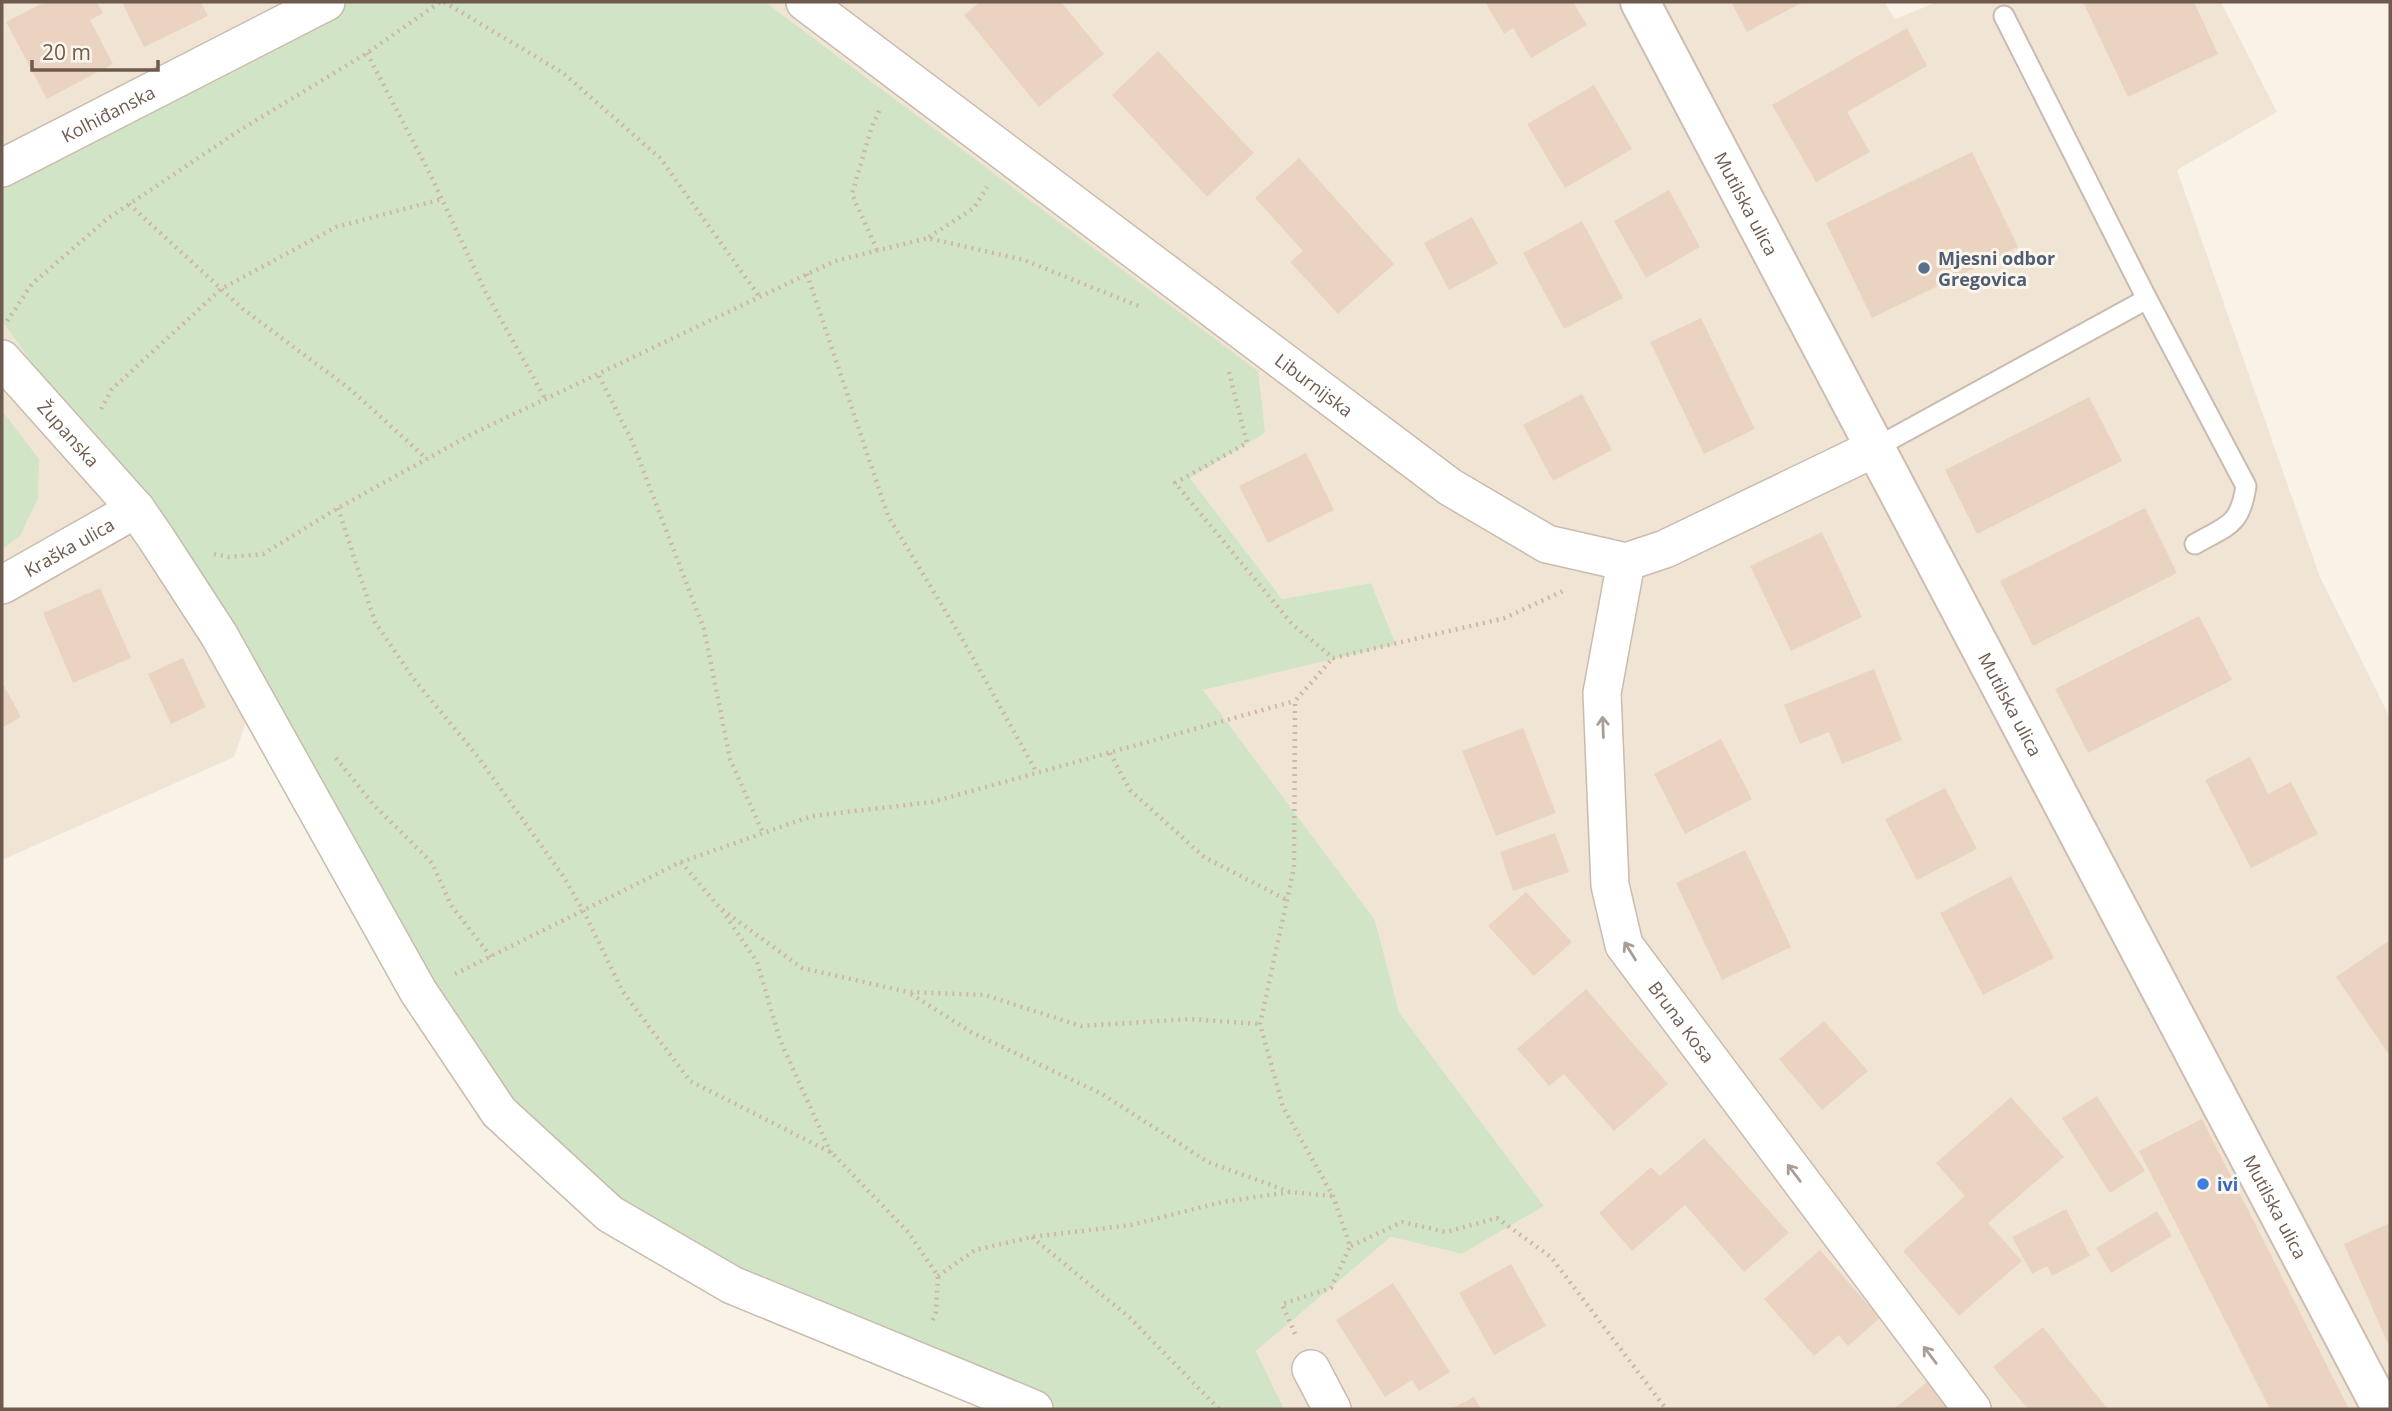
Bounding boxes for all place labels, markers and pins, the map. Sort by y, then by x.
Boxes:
place label: Mjesni odbor Gregovica [1938,246,2055,291]
marker: Mjesni odbor Gregovica [1916,260,1932,276]
place label: ivi [2217,1172,2238,1196]
marker: ivi [2195,1176,2211,1192]

